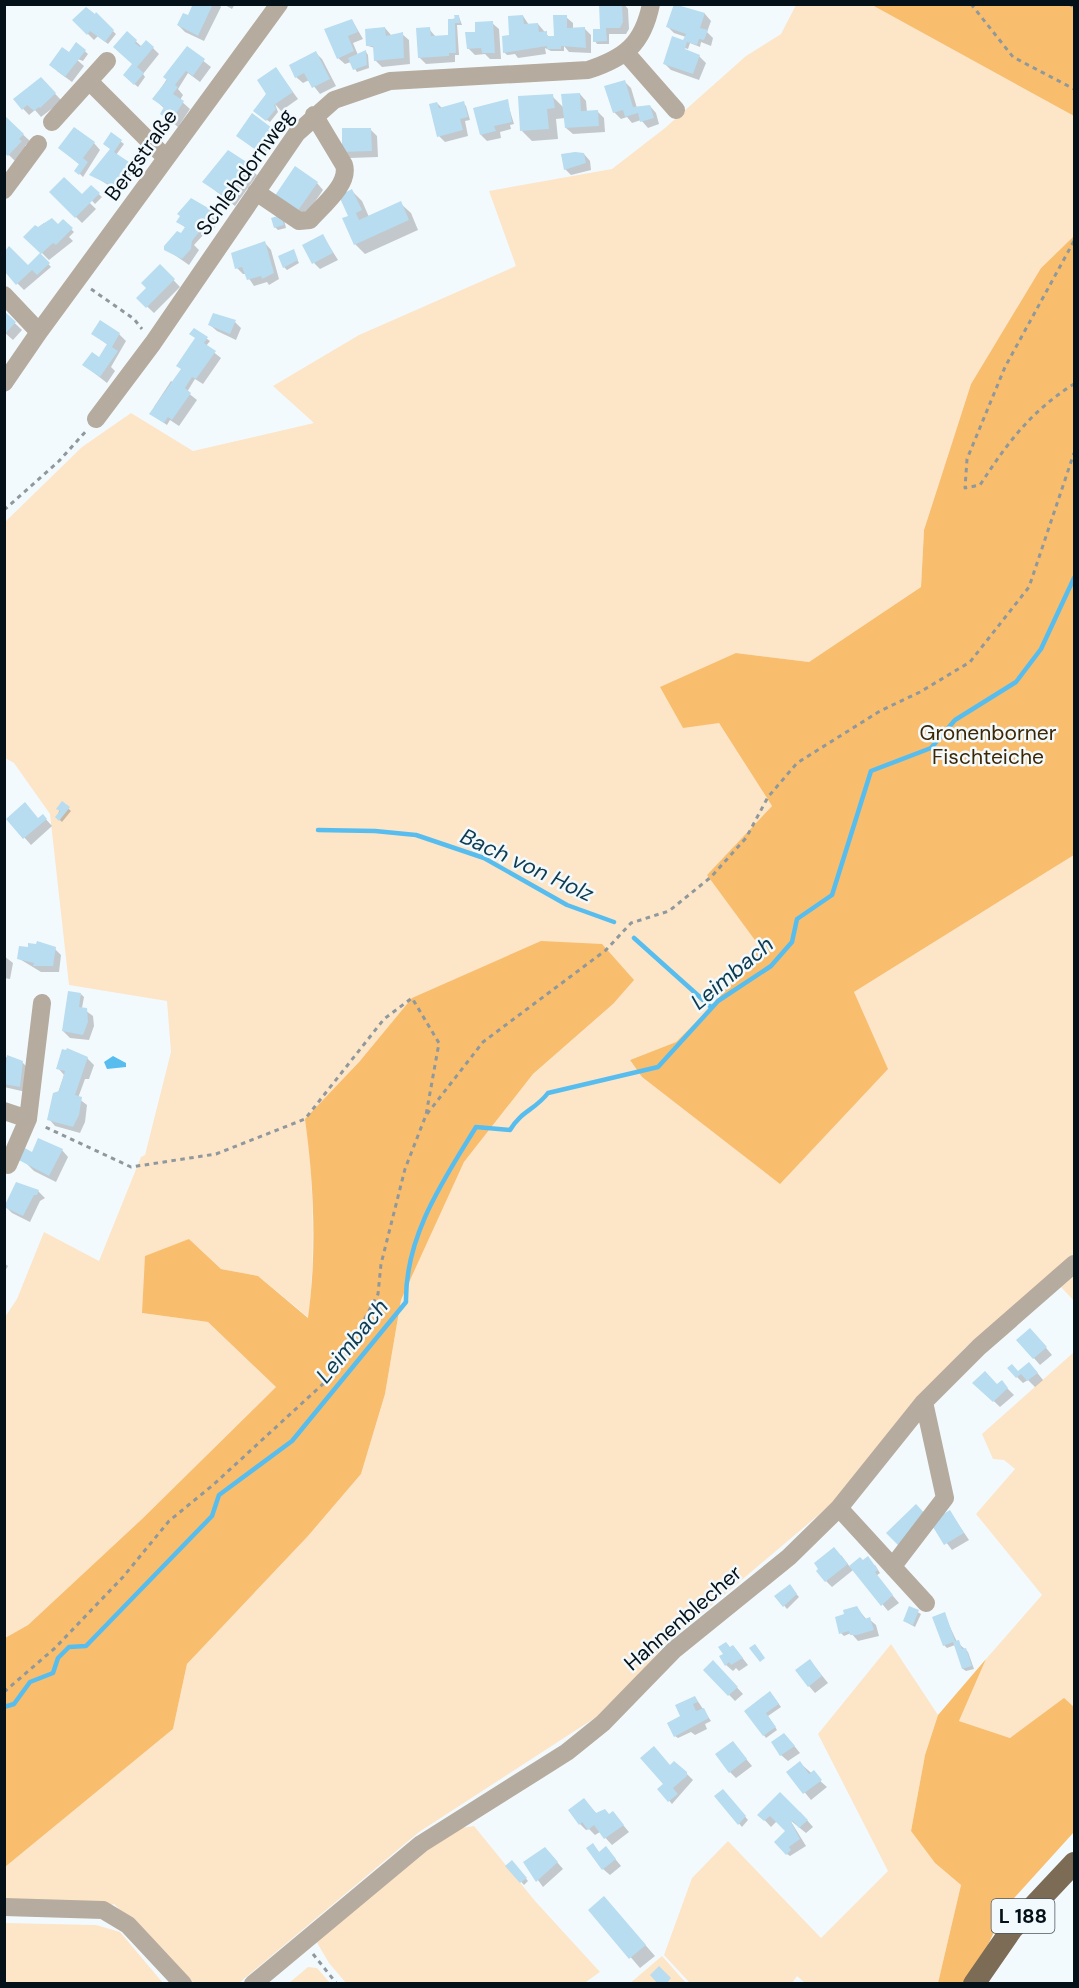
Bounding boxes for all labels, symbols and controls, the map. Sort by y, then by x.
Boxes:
street label: Bergstraße [98,103,184,206]
street label: Schlehdornweg [190,103,300,241]
park label: Gronenborner Fischteiche [920,719,1057,771]
water label: Bach von Holz [456,822,599,909]
water label: Leimbach [685,930,779,1016]
water label: Leimbach [309,1293,395,1389]
street label: Hahnenblecher [618,1559,748,1677]
road number: L 188 [992,1899,1054,1933]

